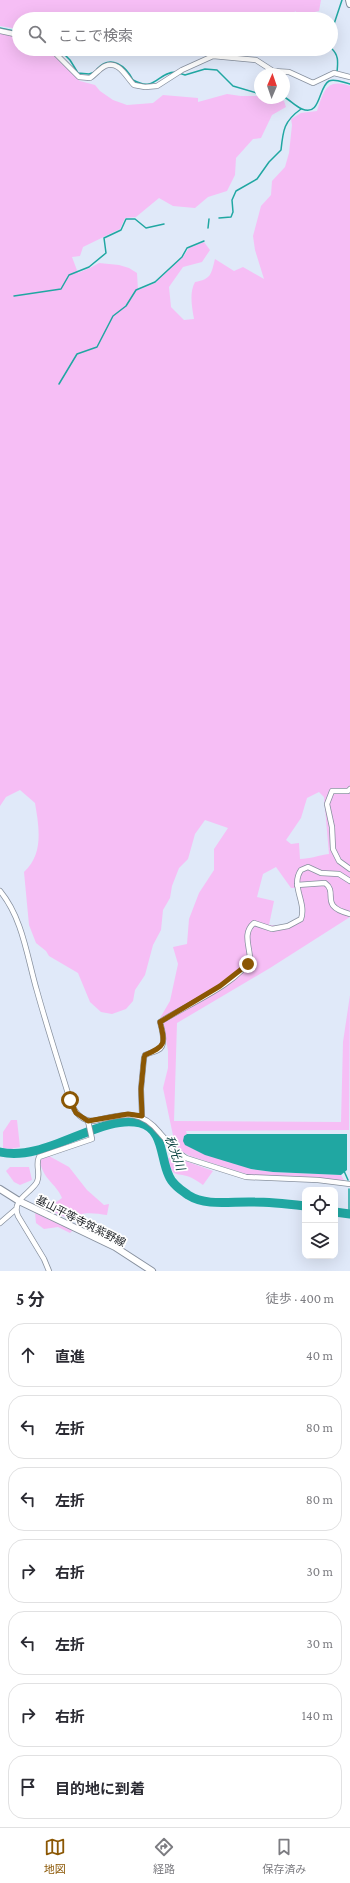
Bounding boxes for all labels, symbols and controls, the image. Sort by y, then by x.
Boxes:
search box [12,12,338,56]
icon: search [26,23,48,45]
text: ここで検索 [58,28,133,44]
north arrow [254,68,290,104]
route end [239,955,257,973]
route start [61,1091,79,1109]
water label: 秋光川 [162,1134,188,1174]
map controls [302,1187,338,1259]
button: locate [302,1187,338,1223]
street label: 基山平等寺筑紫野線 [34,1193,128,1249]
button: layers [302,1223,338,1259]
text: 5 分 [16,1290,45,1309]
text: 徒歩 · 400 m [266,1291,334,1306]
icon: ahead [17,1344,39,1366]
text: 40 m [306,1348,333,1363]
text: 直進 [55,1349,85,1365]
icon: left [17,1416,39,1438]
text: 80 m [306,1420,333,1435]
text: 左折 [55,1421,85,1437]
icon: left [17,1488,39,1510]
text: 80 m [306,1492,333,1507]
text: 左折 [55,1493,85,1509]
icon: right [17,1560,39,1582]
text: 30 m [307,1564,333,1579]
text: 右折 [55,1565,85,1581]
icon: left [17,1632,39,1654]
text: 30 m [307,1636,333,1651]
text: 左折 [55,1637,85,1653]
icon: right [17,1704,39,1726]
text: 140 m [302,1708,333,1723]
text: 右折 [55,1709,85,1725]
icon: arrive [17,1776,39,1798]
text: 目的地に到着 [55,1781,145,1797]
tab: 地図 [44,1836,66,1876]
tab: 経路 [153,1836,175,1876]
tab: 保存済み [262,1836,306,1876]

